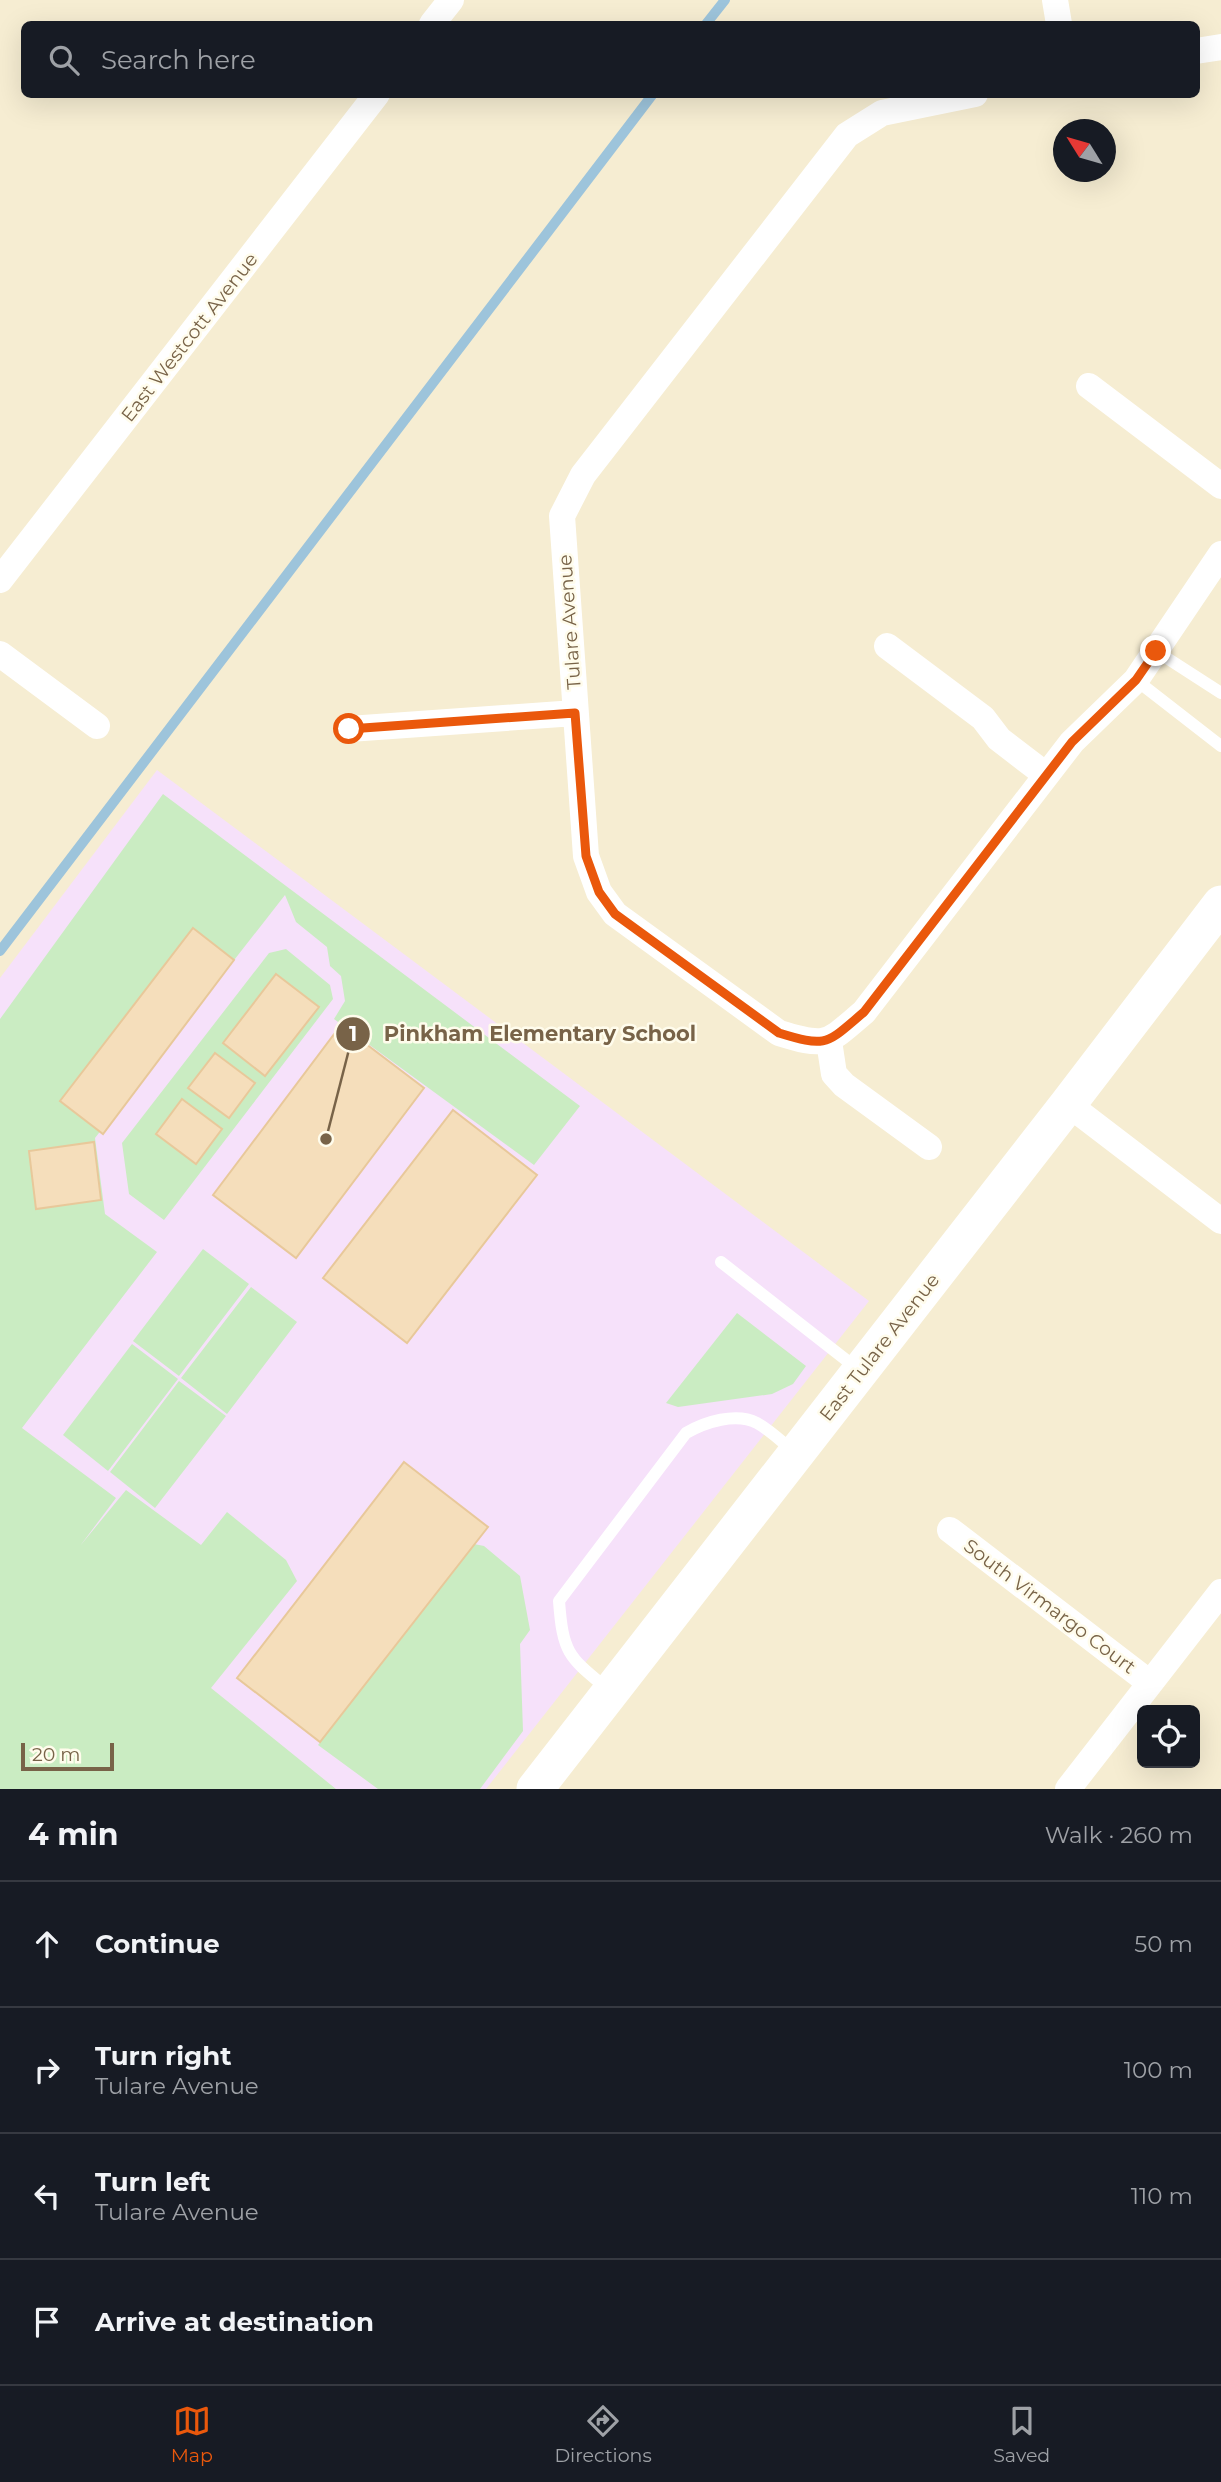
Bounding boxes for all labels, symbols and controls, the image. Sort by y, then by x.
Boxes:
search box [21,21,1200,98]
icon: search [45,41,83,79]
text: Search here [101,44,256,76]
north arrow [1053,119,1116,182]
street label: East Westcott Avenue [116,248,263,426]
street label: Tulare Avenue [553,554,586,690]
route end [1140,635,1171,666]
route start [333,713,364,744]
callout: Pinkham Elementary School [335,1013,710,1055]
text: 1 [349,1021,357,1046]
text: Pinkham Elementary School [384,1021,696,1046]
street label: East Tulare Avenue [815,1269,944,1426]
street label: South Virmargo Court [959,1534,1140,1679]
map controls [1137,1705,1200,1768]
button: locate [1137,1705,1200,1768]
scale bar [21,1740,114,1772]
text: 20 m [32,1743,80,1766]
text: 4 min [28,1816,118,1853]
text: Walk · 260 m [1045,1821,1193,1849]
icon: ahead [28,1925,66,1963]
text: Continue [95,1928,220,1960]
text: 50 m [1134,1930,1193,1958]
text: Turn right [95,2040,231,2072]
icon: right [28,2051,66,2089]
text: 100 m [1124,2056,1193,2084]
text: Tulare Avenue [95,2072,259,2100]
text: Turn left [95,2166,211,2198]
icon: left [28,2177,66,2215]
text: 110 m [1131,2182,1193,2210]
text: Tulare Avenue [95,2198,259,2226]
icon: arrive [28,2303,66,2341]
text: Arrive at destination [95,2306,374,2338]
tab: Map [171,2402,213,2467]
tab: Directions [554,2402,652,2467]
tab: Saved [993,2402,1050,2467]

